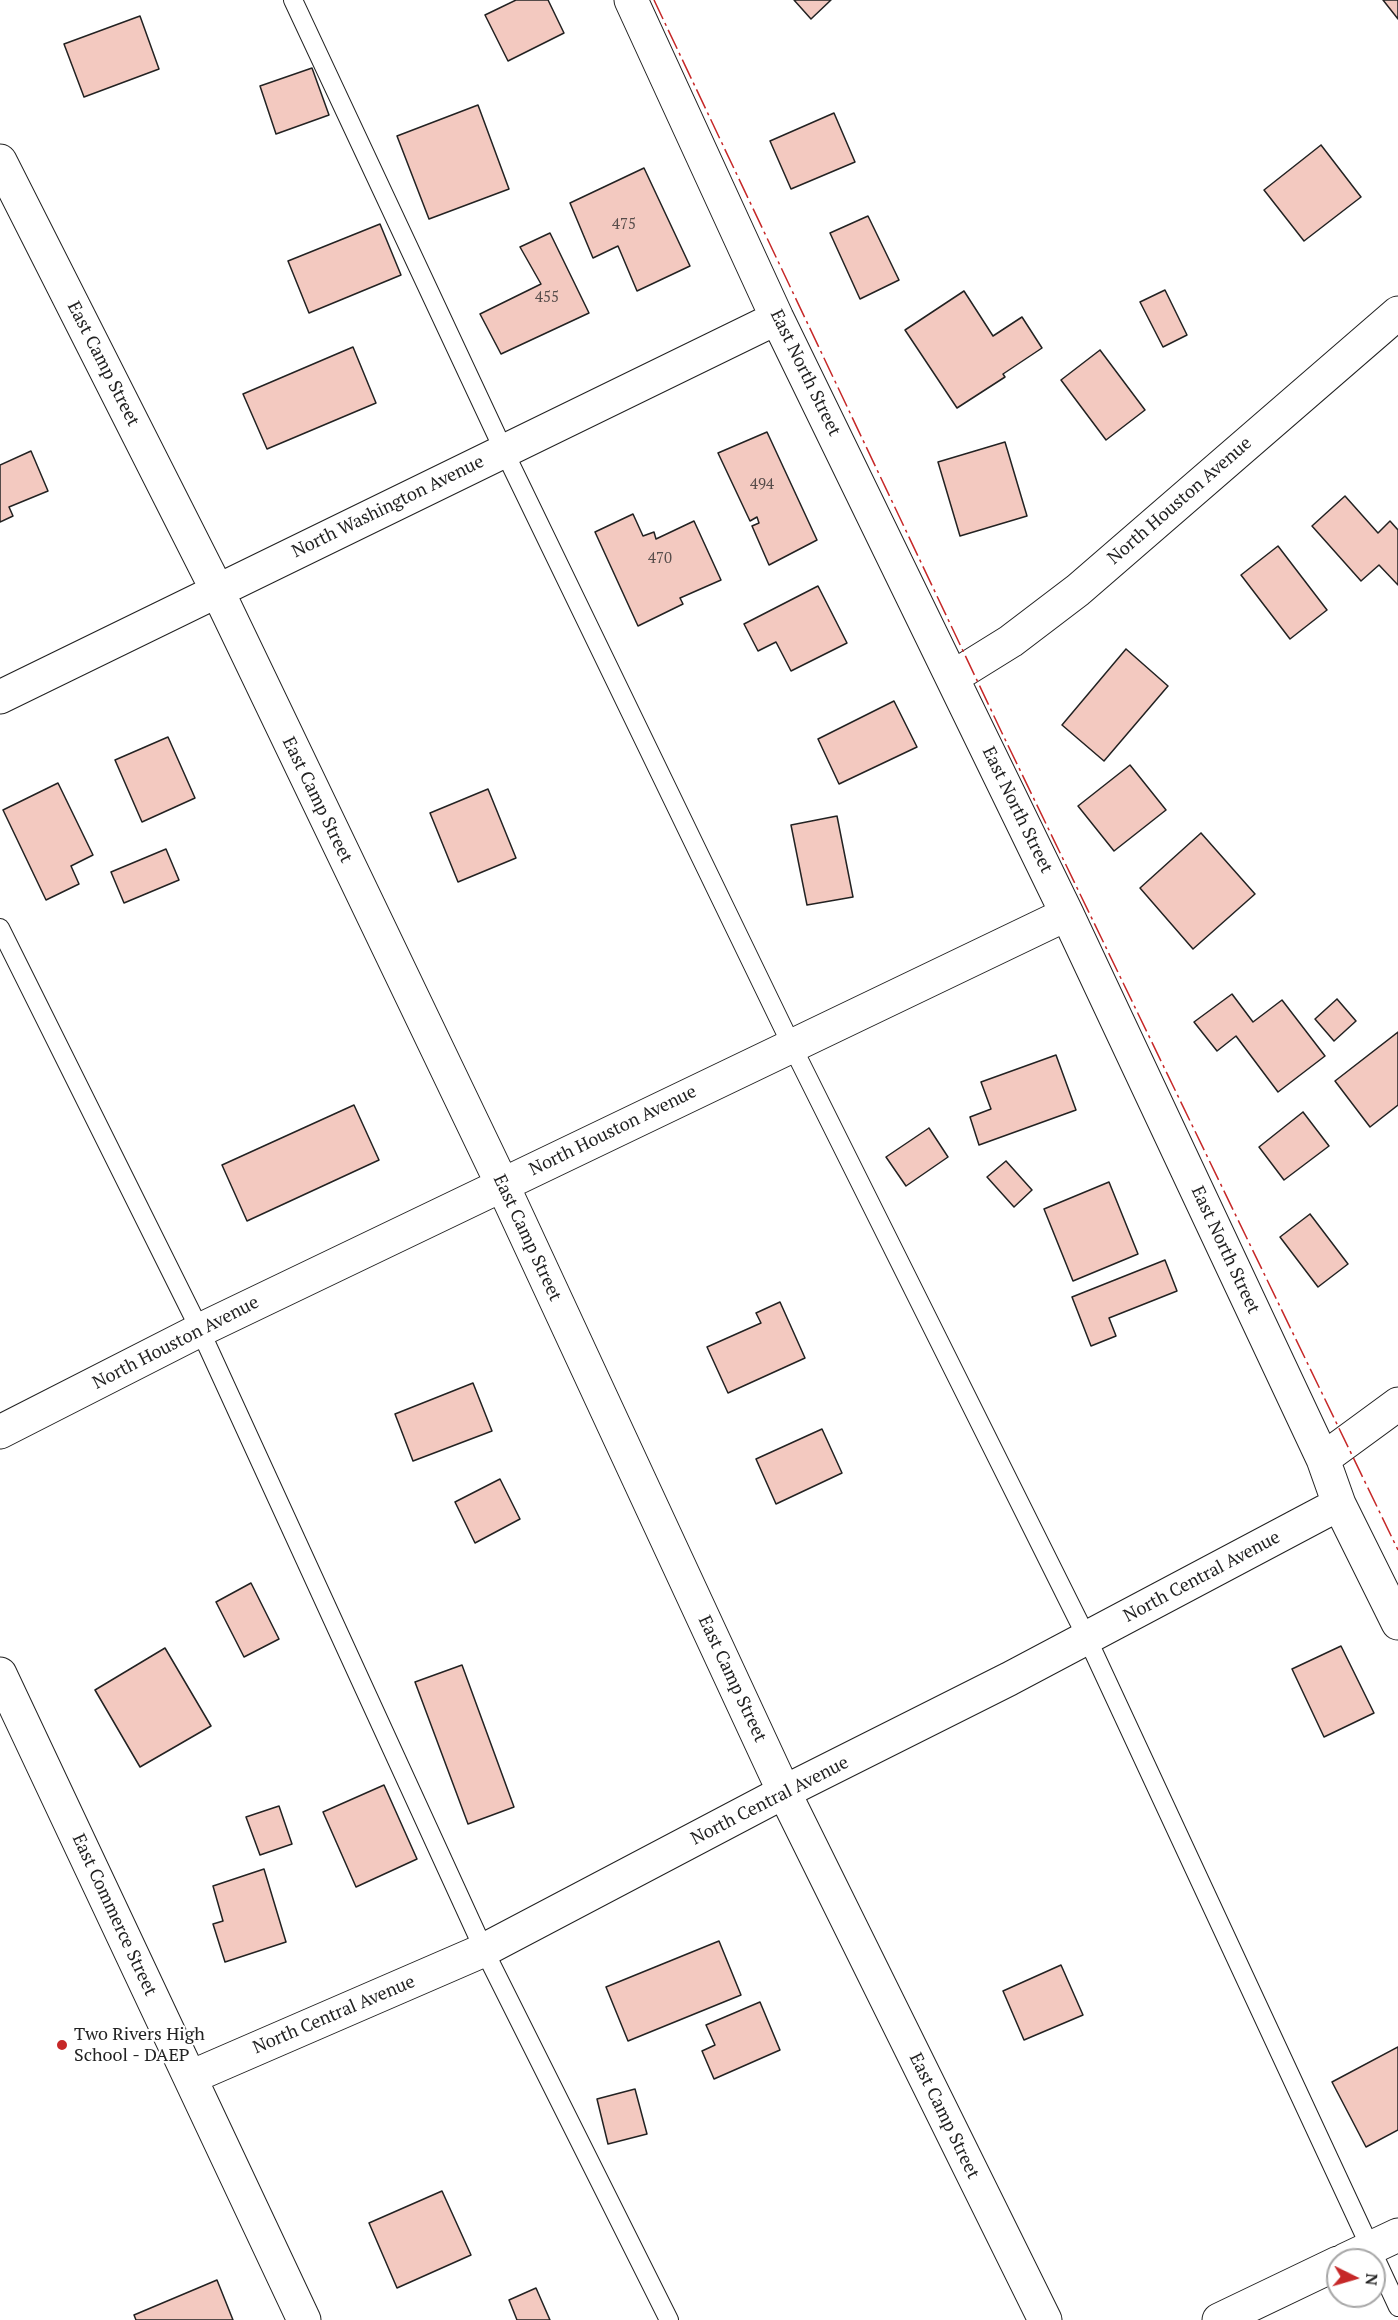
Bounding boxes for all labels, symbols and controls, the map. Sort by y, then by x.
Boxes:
house number: 475 [612,216,636,234]
house number: 455 [535,289,559,307]
street label: East Camp Street [62,298,144,430]
street label: East North Street [765,306,845,440]
street label: North Houston Avenue [1104,433,1256,569]
street label: North Washington Avenue [288,451,488,563]
house number: 494 [750,476,774,494]
house number: 470 [648,550,672,568]
street label: East Camp Street [277,734,357,866]
street label: East North Street [977,743,1057,877]
street label: North Houston Avenue [526,1081,700,1181]
street label: East Camp Street [488,1171,566,1305]
street label: East North Street [1186,1183,1264,1317]
street label: North Houston Avenue [89,1292,263,1394]
street label: North Central Avenue [1120,1527,1284,1627]
street label: East Camp Street [693,1612,771,1746]
street label: North Central Avenue [688,1752,852,1850]
street label: East Commerce Street [67,1831,161,1999]
street label: North Central Avenue [250,1971,418,2059]
place label: Two Rivers High School - DAEP [74,2024,205,2066]
marker: Two Rivers High School - DAEP [55,2038,69,2052]
street label: East Camp Street [904,2050,984,2182]
north arrow [1326,2248,1386,2308]
text: N [1360,2272,1383,2286]

